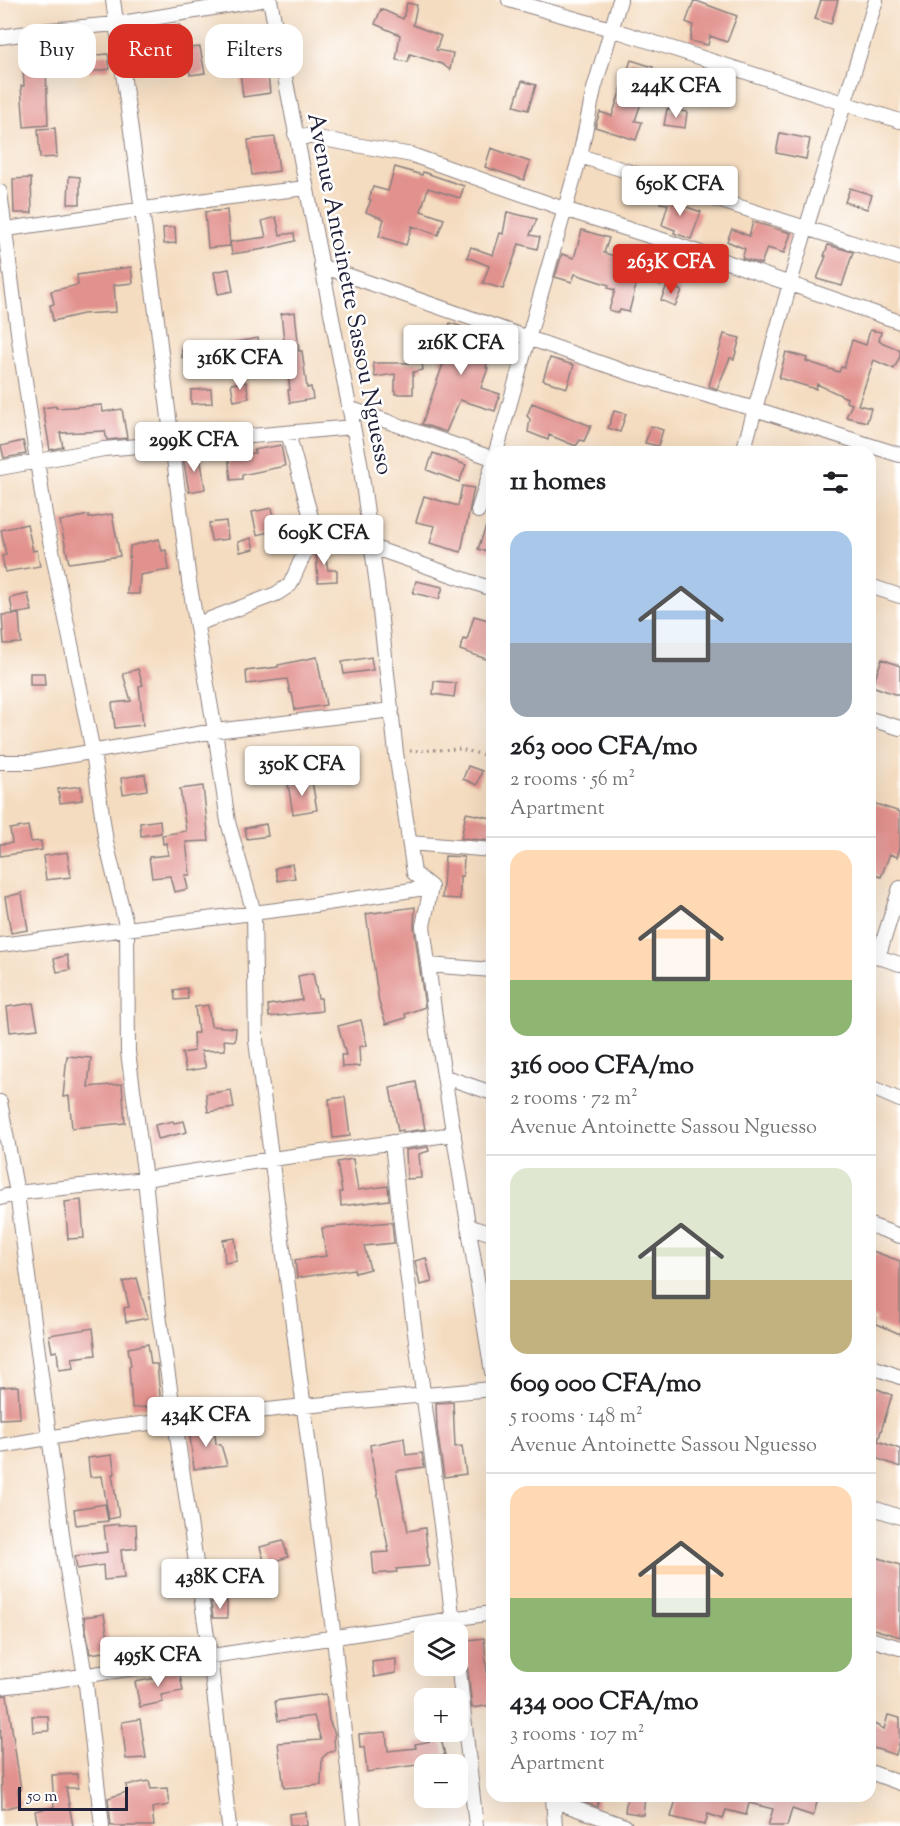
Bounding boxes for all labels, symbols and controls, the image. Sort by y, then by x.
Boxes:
chip: Buy [18,24,96,78]
chip: Rent [108,24,193,78]
chip: Filters [205,24,303,78]
pin: 244K CFA [614,68,738,119]
text: 244K CFA [631,73,721,102]
street label: Avenue Antoinette Sassou Nguesso [297,110,401,478]
pin: 650K CFA [618,166,742,217]
text: 650K CFA [636,171,724,200]
pin: 263K CFA [609,244,733,295]
text: 263K CFA [627,249,715,278]
pin: 216K CFA [399,325,523,376]
text: 216K CFA [417,330,505,359]
pin: 316K CFA [178,340,302,391]
text: 316K CFA [197,345,283,374]
pin: 299K CFA [132,422,256,473]
text: 299K CFA [149,427,239,456]
text: 11 homes [510,464,606,501]
icon: filters [819,466,852,499]
pin: 609K CFA [262,515,386,566]
text: 609K CFA [278,520,370,549]
icon: home [627,570,735,678]
text: 263 000 CFA/mo [510,729,697,766]
pin: 350K CFA [240,746,364,797]
text: 350K CFA [259,751,345,780]
text: 2 rooms · 56 m² [510,766,635,795]
text: Apartment [510,795,605,824]
icon: home [627,889,735,997]
text: 316 000 CFA/mo [510,1048,694,1085]
text: 2 rooms · 72 m² [510,1085,638,1114]
text: Avenue Antoinette Sassou Nguesso [510,1114,817,1143]
icon: home [627,1207,735,1315]
text: 609 000 CFA/mo [510,1366,701,1403]
pin: 434K CFA [144,1397,268,1448]
text: 434K CFA [161,1402,251,1431]
text: 5 rooms · 148 m² [510,1403,643,1432]
text: Avenue Antoinette Sassou Nguesso [510,1432,817,1461]
icon: home [627,1525,735,1633]
pin: 438K CFA [158,1559,282,1610]
text: 438K CFA [175,1564,265,1593]
map controls [414,1622,468,1808]
button: layers [414,1622,468,1676]
pin: 495K CFA [96,1637,220,1688]
text: 495K CFA [114,1642,202,1671]
text: 434 000 CFA/mo [510,1684,699,1721]
button: + [414,1688,468,1742]
text: 3 rooms · 107 m² [510,1721,644,1750]
text: Apartment [510,1750,605,1779]
button: − [414,1754,468,1808]
scale bar [18,1784,128,1812]
text: 50 m [27,1786,58,1809]

